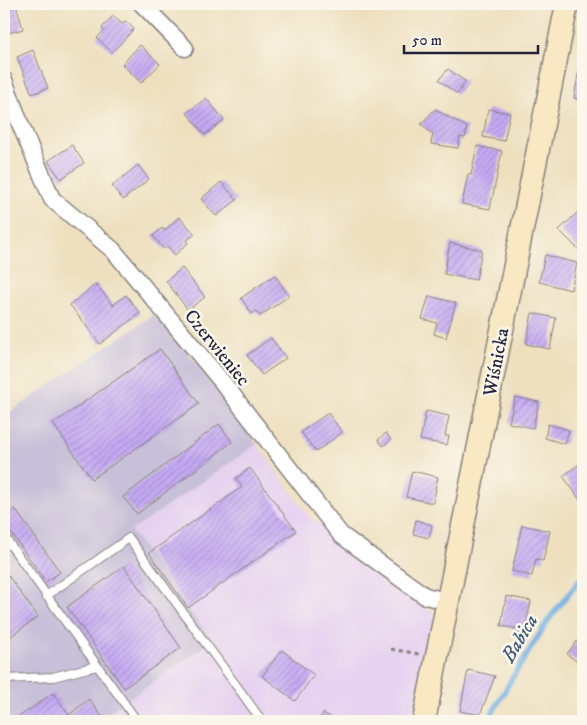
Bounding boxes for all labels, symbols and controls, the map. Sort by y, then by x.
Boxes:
scale bar [404,22,538,54]
text: 50 m [412,31,442,50]
street label: Czerwieniec [179,305,255,391]
street label: Wiśnicka [478,326,514,399]
water label: Babica [496,610,544,668]

